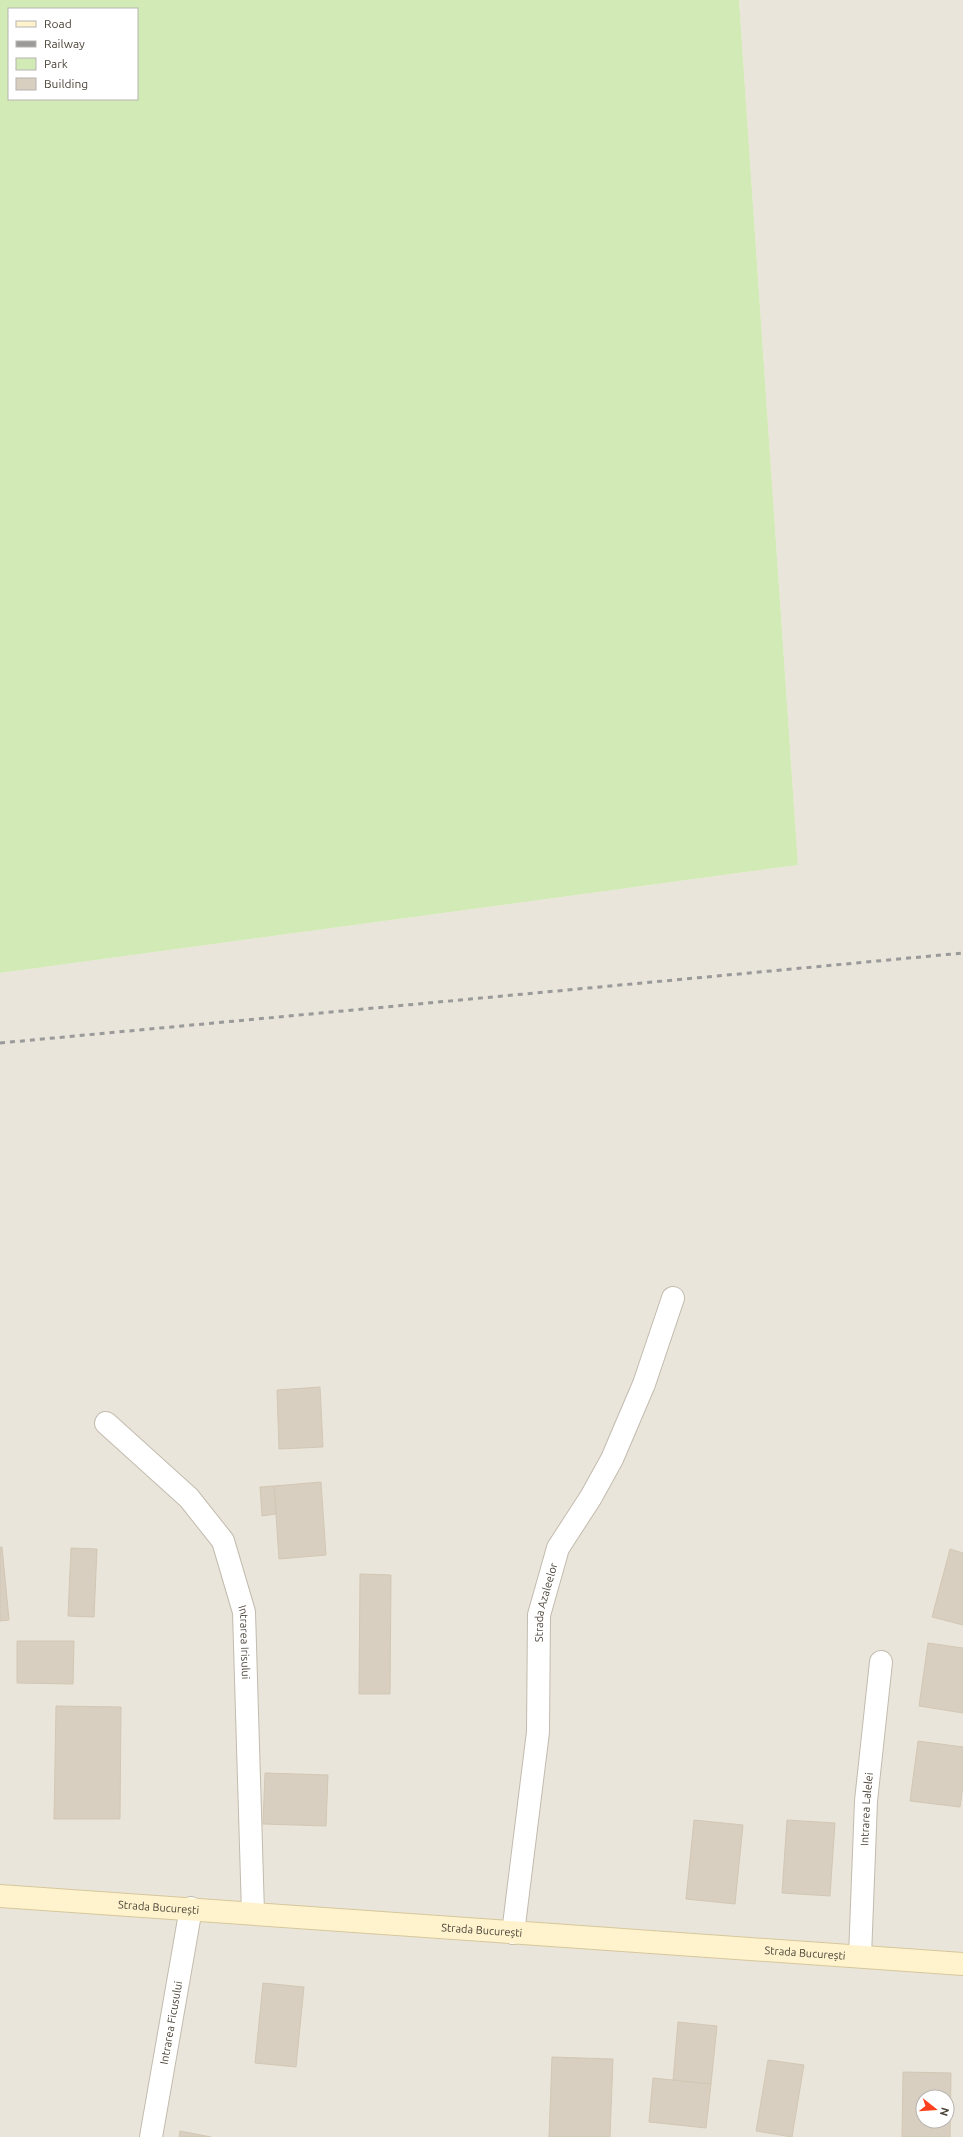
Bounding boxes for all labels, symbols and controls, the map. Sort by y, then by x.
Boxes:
legend [8,8,138,100]
text: Road [44,17,72,30]
text: Railway [44,37,85,50]
text: Park [44,57,68,70]
text: Building [44,77,88,90]
street label: Strada Azaleelor [533,1561,560,1642]
street label: Intrarea Irisului [236,1604,252,1680]
street label: Intrarea Lalelei [858,1772,875,1846]
street label: Strada București [118,1898,200,1916]
street label: Strada București [441,1921,523,1939]
street label: Strada București [764,1944,846,1962]
street label: Intrarea Ficusului [158,1980,184,2065]
north arrow [915,2089,955,2129]
text: N [938,2106,952,2118]

